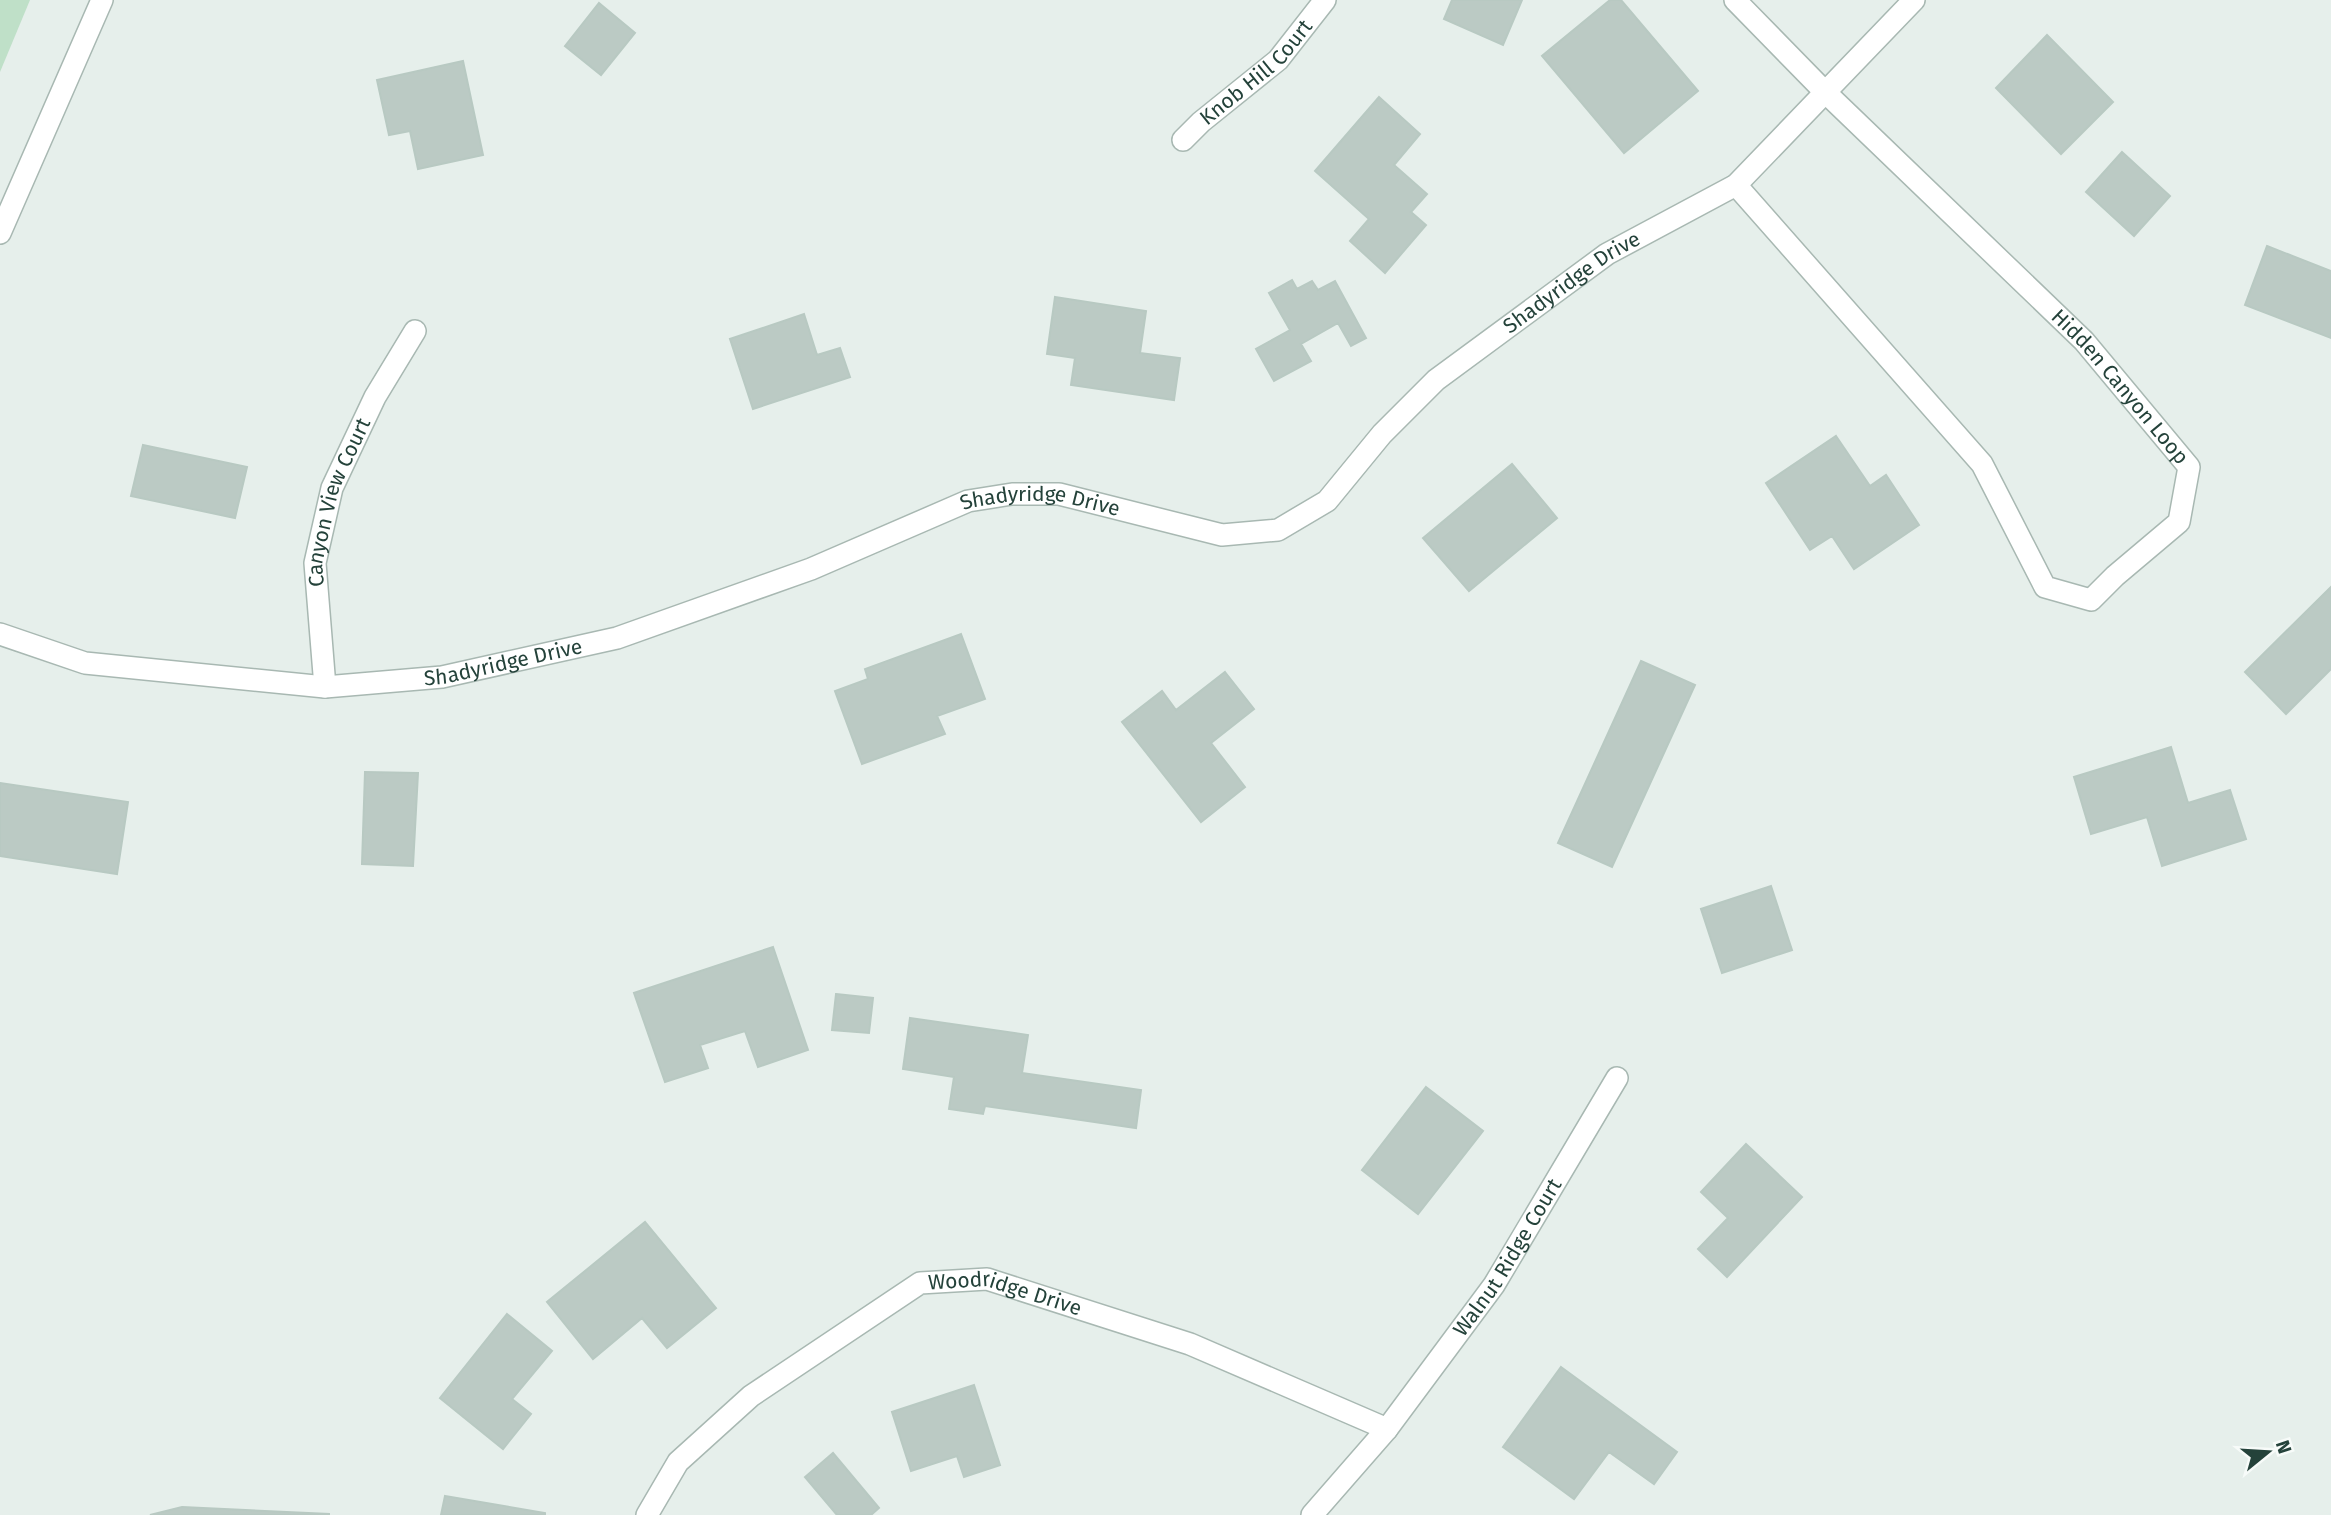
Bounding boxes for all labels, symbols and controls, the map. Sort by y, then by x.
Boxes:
street label: Knob Hill Court [1195,14,1318,131]
street label: Shadyridge Drive [1498,226,1645,339]
street label: Hidden Canyon Loop [2046,303,2194,470]
street label: Canyon View Court [302,413,376,588]
street label: Shadyridge Drive [956,480,1123,522]
street label: Shadyridge Drive [423,633,585,692]
street label: Walnut Ridge Court [1447,1173,1567,1341]
street label: Woodridge Drive [927,1266,1085,1321]
north arrow [2233,1417,2303,1487]
text: N [2271,1437,2297,1456]

